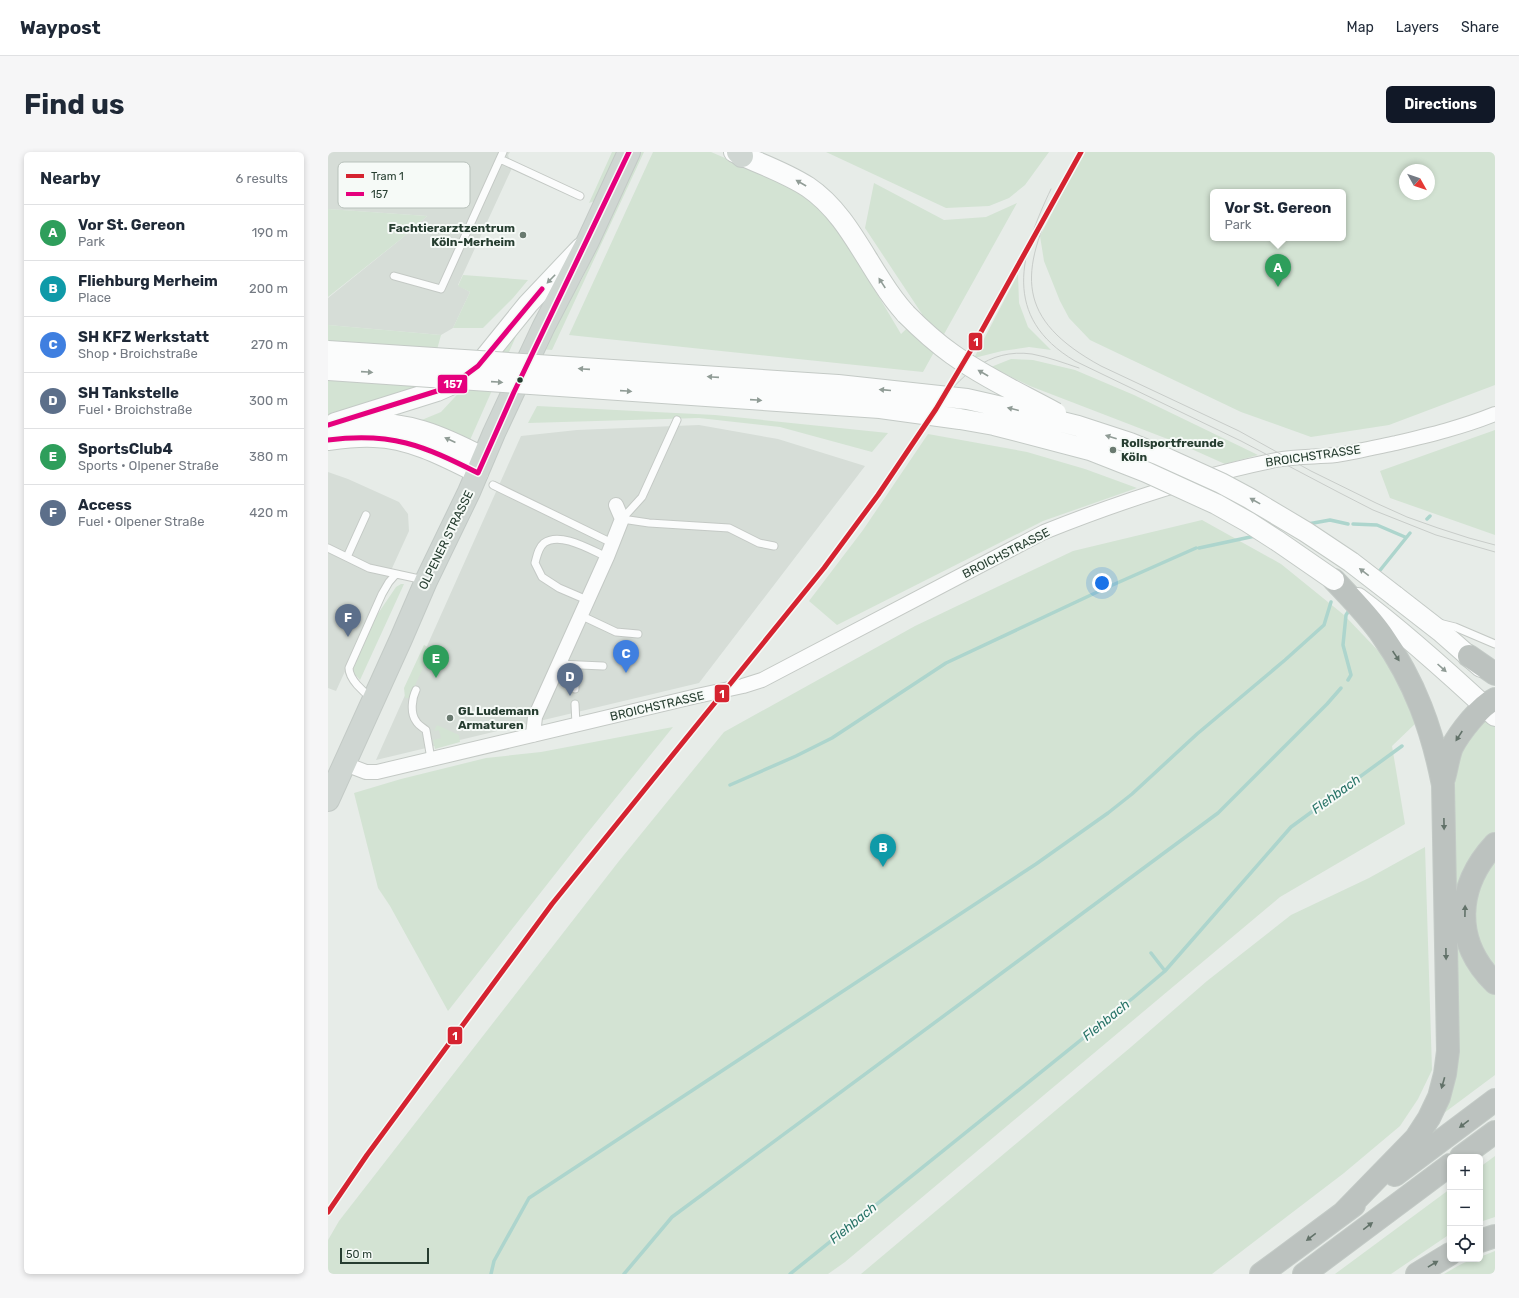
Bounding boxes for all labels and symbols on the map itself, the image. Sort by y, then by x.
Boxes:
legend [338,162,470,208]
north arrow [1399,164,1435,200]
text: Tram 1 [371,170,404,183]
one-way arrow [795,180,807,187]
text: 157 [371,188,388,201]
place label: Fachtierarztzentrum Köln-Merheim [389,221,515,249]
marker: Fachtierarztzentrum Köln-Merheim [518,230,528,240]
pin: A [1265,254,1291,287]
one-way arrow [546,274,556,284]
one-way arrow [879,277,886,289]
line badge: 1 [968,332,983,351]
text: 1 [973,336,979,349]
one-way arrow [578,365,590,372]
one-way arrow [361,369,373,376]
one-way arrow [977,370,989,377]
line badge: 157 [437,374,468,394]
one-way arrow [707,374,719,381]
unlabelled marker [515,375,525,385]
text: 157 [444,378,463,391]
one-way arrow [491,378,503,385]
one-way arrow [879,386,891,393]
one-way arrow [620,388,632,395]
one-way arrow [750,397,762,404]
one-way arrow [1007,406,1019,412]
one-way arrow [1105,433,1117,439]
place label: Rollsportfreunde Köln [1121,436,1224,464]
one-way arrow [444,437,455,443]
street label: BROICHSTRASSE [1264,442,1362,470]
marker: Rollsportfreunde Köln [1108,445,1118,455]
street label: OLPENER STRASSE [416,488,476,592]
one-way arrow [1249,497,1261,504]
street label: BROICHSTRASSE [960,525,1052,581]
one-way arrow [1358,568,1369,576]
your location [1092,573,1112,593]
pin: F [335,604,361,637]
pin: C [613,640,639,673]
pin: E [423,645,449,678]
one-way arrow [1392,650,1400,661]
pin: D [557,663,583,696]
one-way arrow [1437,663,1447,673]
line badge: 1 [714,684,730,703]
street label: BROICHSTRASSE [609,688,705,724]
text: 1 [719,688,725,701]
place label: GL Ludemann Armaturen [458,704,539,732]
marker: GL Ludemann Armaturen [445,713,455,723]
one-way arrow [1456,730,1463,742]
water label: Flehbach [1309,771,1363,817]
one-way arrow [1440,818,1447,830]
pin: B [870,834,896,867]
one-way arrow [1462,904,1468,917]
one-way arrow [1443,948,1449,961]
water label: Flehbach [1079,996,1133,1044]
line badge: 1 [447,1026,463,1045]
text: 1 [452,1030,458,1043]
one-way arrow [1440,1077,1446,1089]
one-way arrow [1458,1119,1469,1128]
water label: Flehbach [826,1199,880,1247]
one-way arrow [1363,1222,1374,1230]
one-way arrow [1305,1233,1316,1241]
scale bar [340,1246,429,1265]
one-way arrow [1427,1260,1439,1267]

